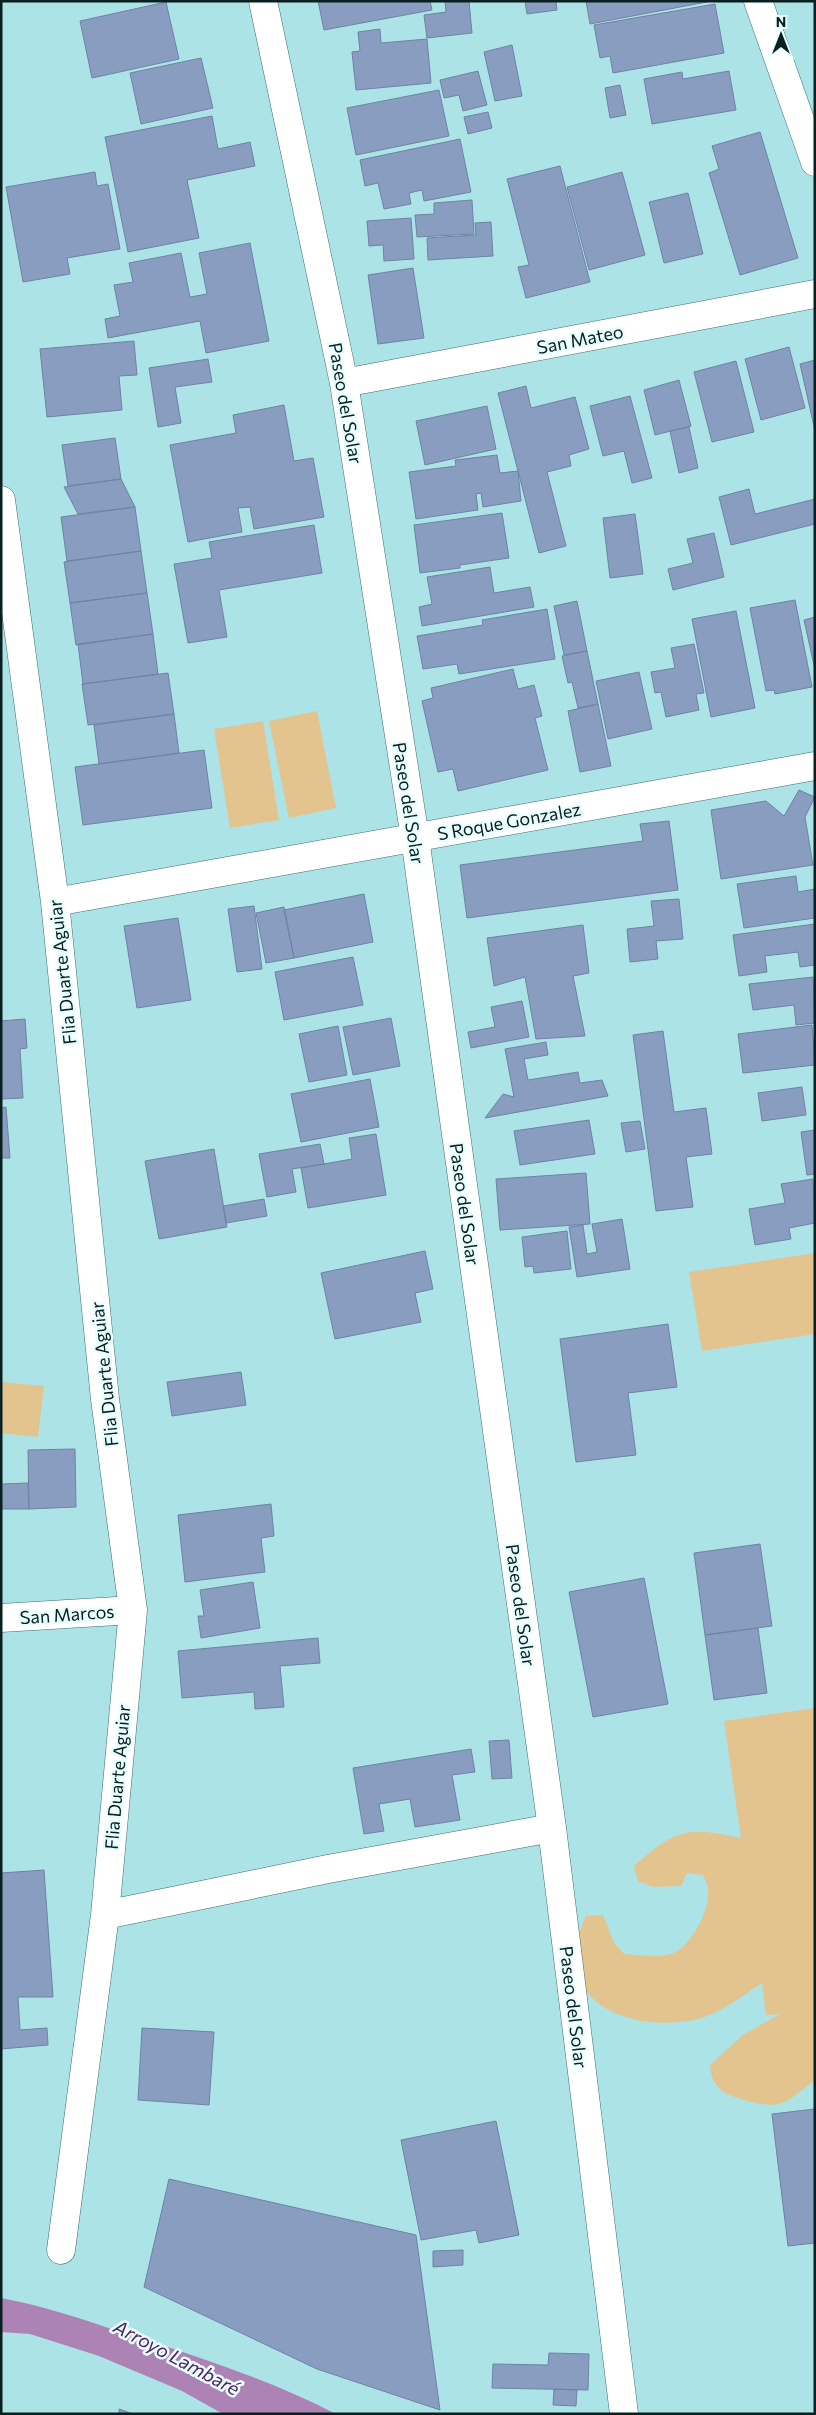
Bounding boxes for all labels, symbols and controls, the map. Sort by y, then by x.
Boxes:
north arrow [756,10,806,60]
text: N [776,13,786,30]
street label: San Mateo [535,320,625,358]
street label: Paseo del Solar [324,341,368,465]
street label: Paseo del Solar [389,741,429,865]
street label: S Roque Gonzalez [435,798,583,844]
street label: Flia Duarte Aguiar [43,898,81,1046]
street label: Paseo del Solar [446,1142,484,1266]
street label: Flia Duarte Aguiar [85,1300,123,1448]
street label: Paseo del Solar [502,1543,540,1667]
street label: San Marcos [19,1600,115,1628]
street label: Flia Duarte Aguiar [100,1704,134,1850]
street label: Paseo del Solar [556,1945,592,2069]
water label: Arroyo Lambaré [109,2314,245,2400]

